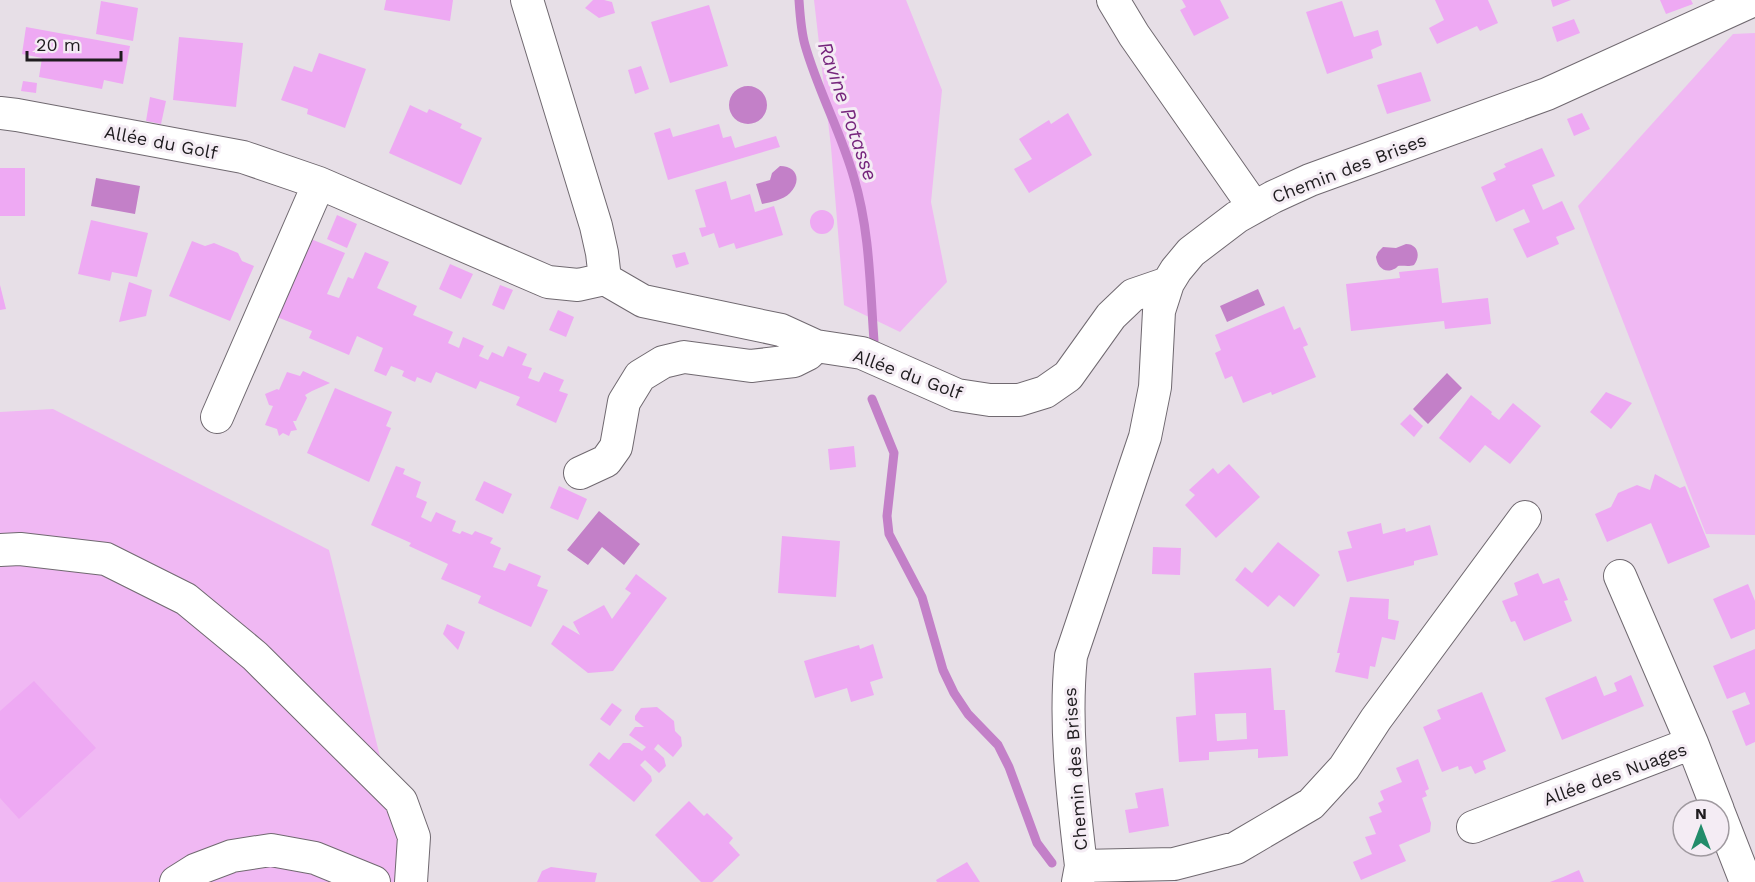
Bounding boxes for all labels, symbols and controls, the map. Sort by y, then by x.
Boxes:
scale bar [27,24,122,62]
text: 20 m [36,34,81,55]
water label: Ravine Potasse [813,38,883,184]
street label: Allée du Golf [103,121,219,163]
street label: Chemin des Brises [1269,129,1429,207]
street label: Allée du Golf [850,345,966,403]
street label: Chemin des Brises [1059,687,1091,851]
street label: Allée des Nuages [1540,738,1690,810]
north arrow [1671,798,1731,858]
text: N [1695,804,1707,823]

